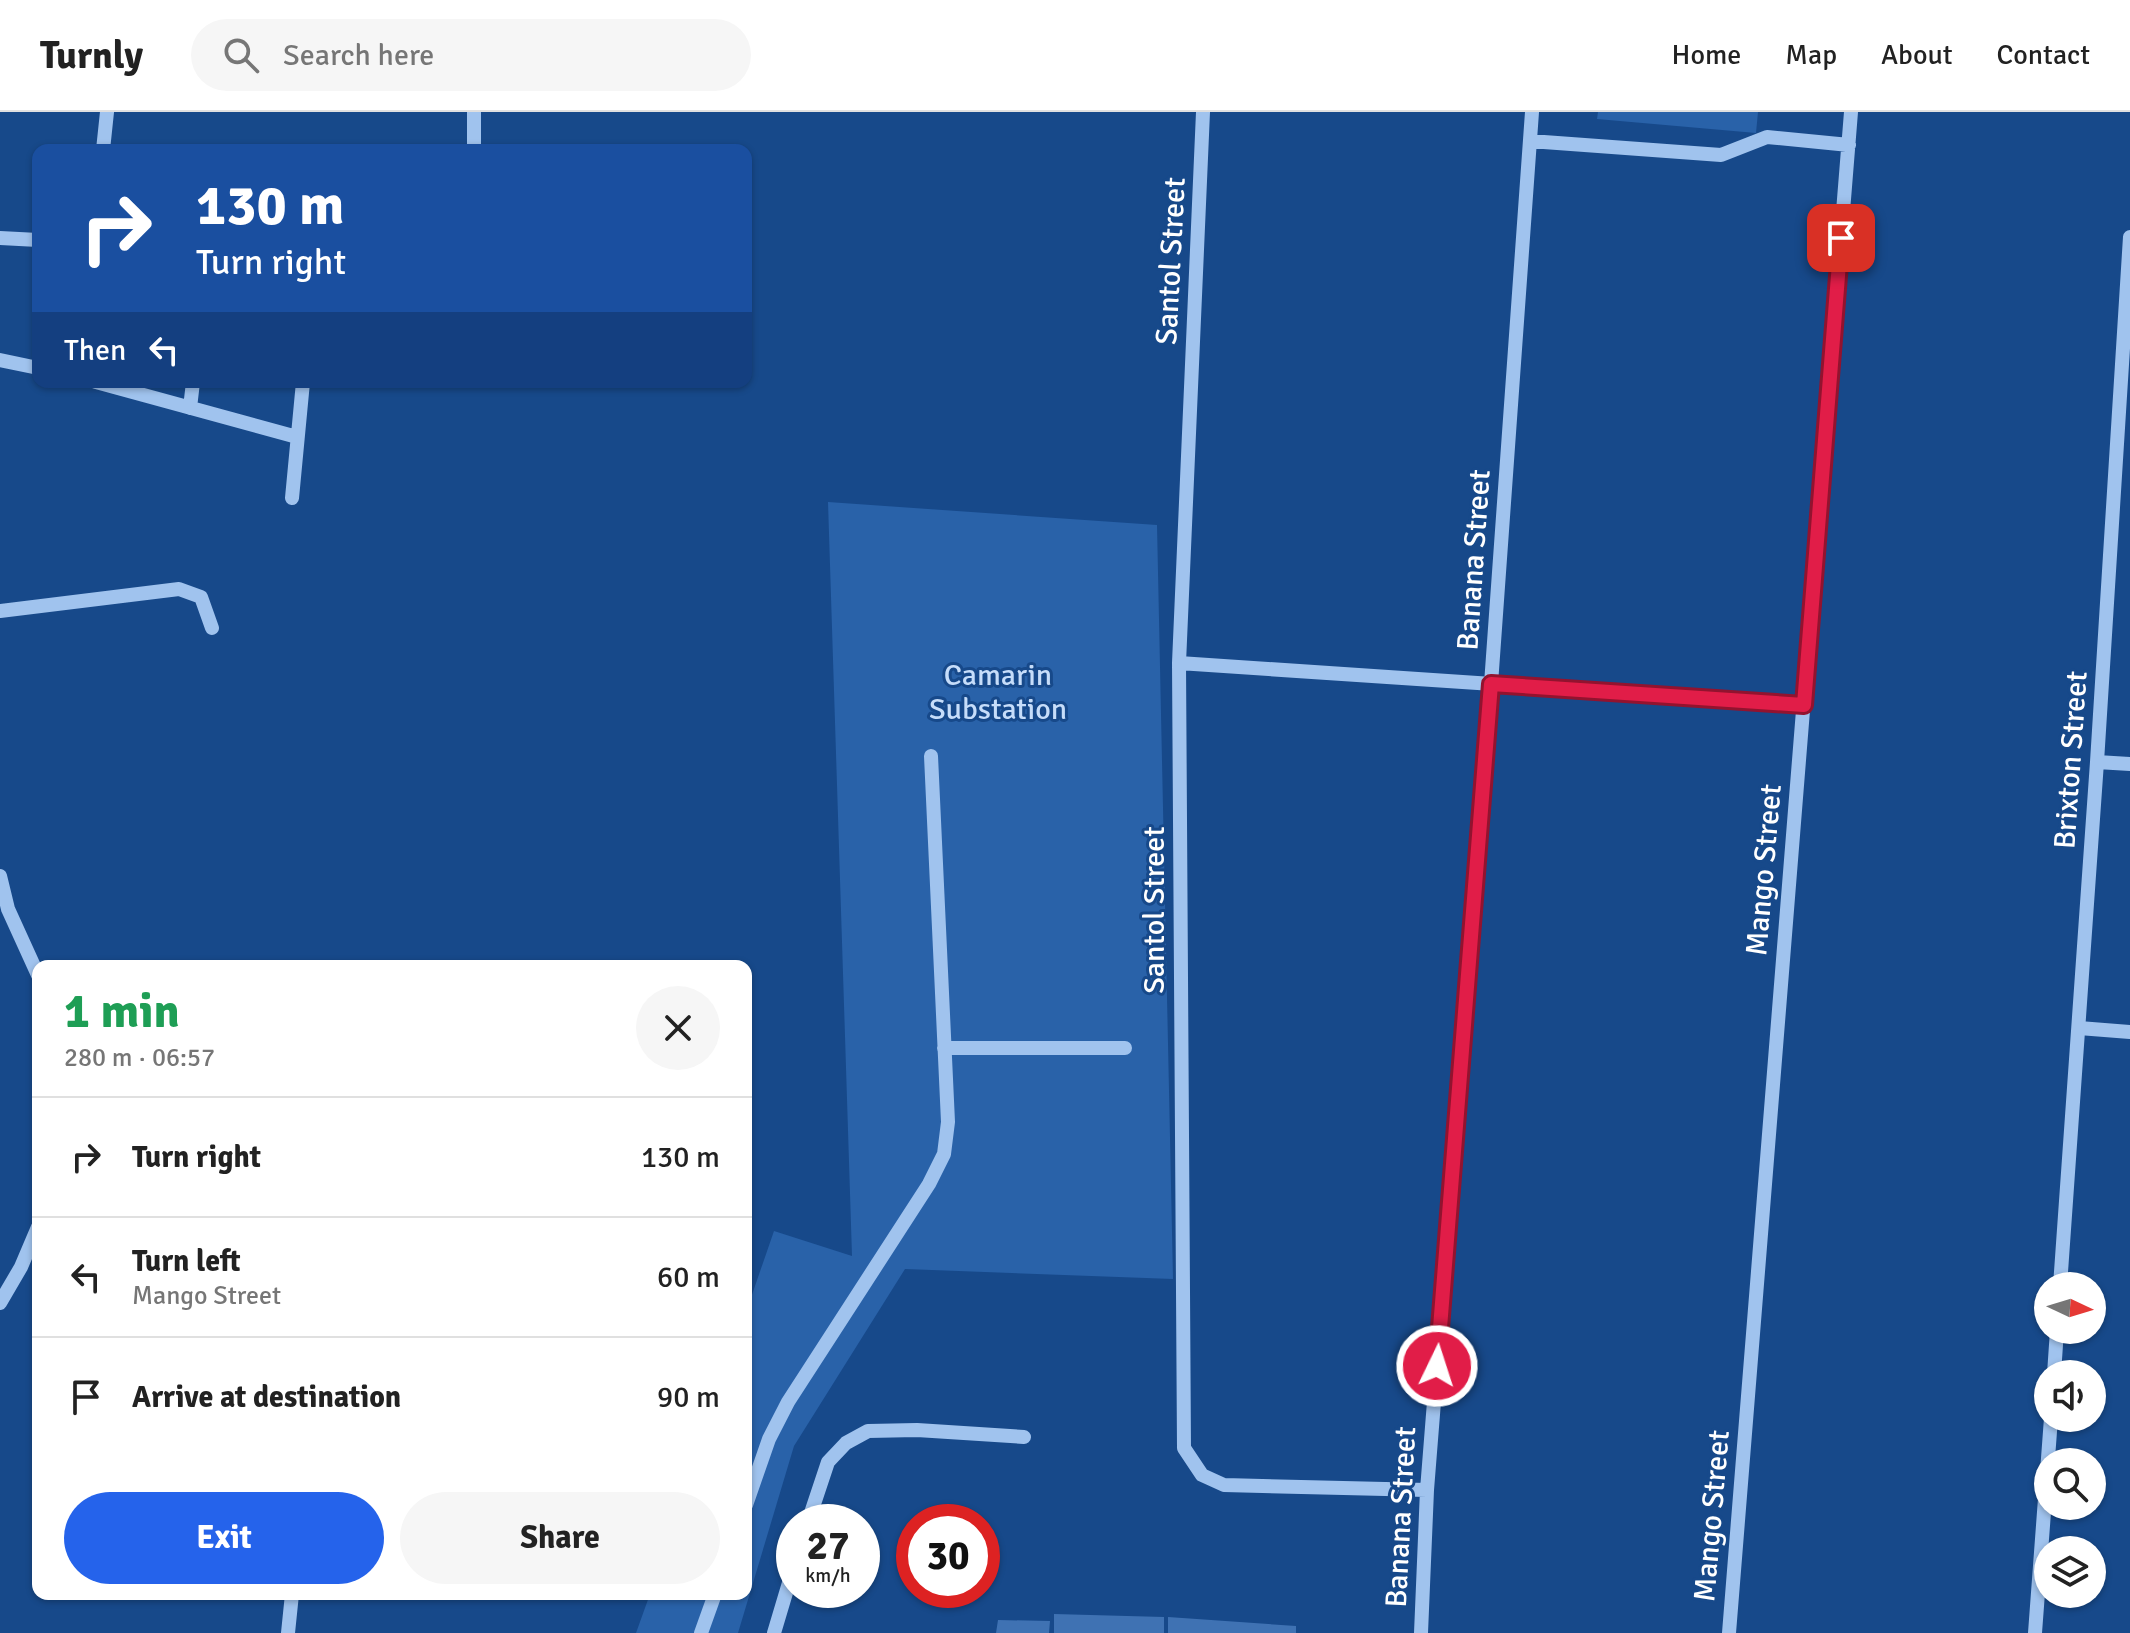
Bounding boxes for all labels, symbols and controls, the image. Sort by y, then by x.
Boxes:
search box [191,19,751,91]
text: Turnly [40,32,143,79]
icon: search [219,33,263,77]
text: Search here [283,37,434,74]
text: Home [1672,38,1741,72]
text: Map [1785,38,1837,72]
text: About [1881,38,1953,72]
text: Contact [1997,38,2090,72]
text: 130 m [196,171,344,240]
icon: right [64,176,168,280]
street label: Santol Street [1148,176,1194,346]
pin [1807,204,1875,272]
icon: arrive [1819,216,1863,260]
text: Turn right [196,240,346,285]
icon: left [142,328,186,372]
text: Then [64,332,126,369]
street label: Banana Street [1449,468,1499,652]
park label: Camarin Substation [929,657,1067,728]
street label: Brixton Street [2046,670,2096,850]
street label: Mango Street [1738,783,1790,957]
street label: Santol Street [1136,826,1173,994]
text: 1 min [64,982,180,1041]
button: close [636,986,720,1070]
text: 280 m · 06:57 [64,1042,215,1074]
icon: right [64,1135,108,1179]
text: Turn right [132,1139,261,1176]
text: 130 m [641,1139,720,1176]
text: Turn left [132,1243,241,1280]
icon: left [64,1255,108,1299]
text: 60 m [657,1259,720,1296]
north arrow [2034,1272,2106,1344]
map controls [2034,1272,2106,1608]
text: Mango Street [132,1280,281,1312]
position arrow [1395,1324,1479,1408]
button: sound [2034,1360,2106,1432]
icon: arrive [64,1375,108,1419]
text: Arrive at destination [132,1379,401,1416]
text: 90 m [657,1379,720,1416]
street label: Banana Street [1378,1426,1424,1608]
street label: Mango Street [1686,1429,1738,1603]
button: search [2034,1448,2106,1520]
button: Exit [64,1492,384,1584]
button: Share [400,1492,720,1584]
speed limit sign: 30 [896,1504,1000,1608]
text: 27 [806,1521,850,1571]
button: layers [2034,1536,2106,1608]
text: km/h [805,1563,851,1588]

